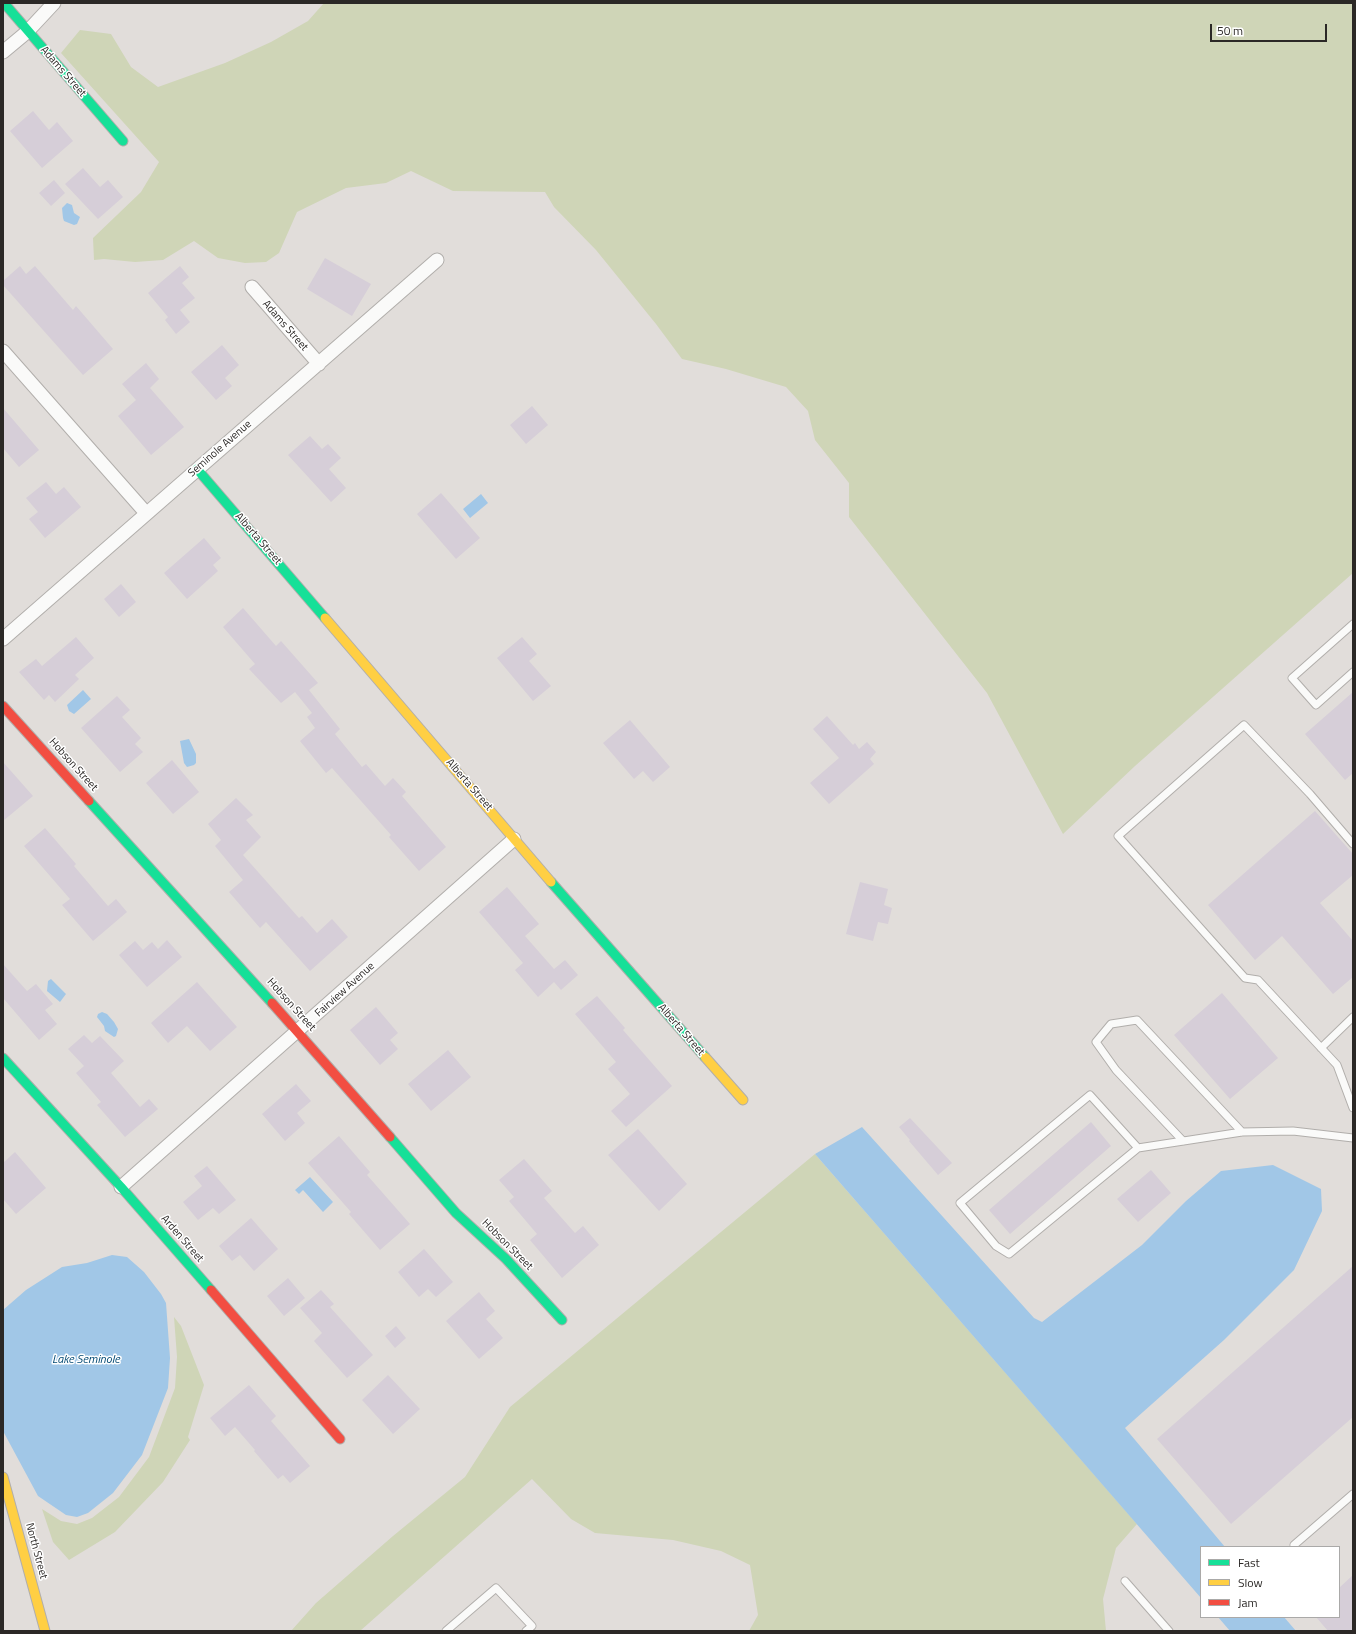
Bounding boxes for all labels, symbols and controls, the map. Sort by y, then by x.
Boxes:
scale bar [1212,16,1329,42]
text: 50 m [1217,21,1243,40]
street label: Adams Street [37,44,89,100]
street label: Adams Street [259,298,311,354]
street label: Seminole Avenue [186,418,254,480]
street label: Alberta Street [232,510,284,568]
street label: Hobson Street [46,736,100,794]
street label: Alberta Street [443,756,495,814]
street label: Fairview Avenue [313,960,377,1020]
street label: Hobson Street [264,976,318,1034]
street label: Alberta Street [655,1001,707,1059]
street label: Arden Street [158,1213,206,1265]
street label: Hobson Street [479,1217,535,1273]
water label: Lake Seminole [52,1353,120,1367]
street label: North Street [22,1522,50,1580]
legend [1200,1546,1340,1618]
text: Fast [1238,1553,1260,1572]
text: Slow [1238,1573,1263,1592]
text: Jam [1238,1593,1258,1612]

